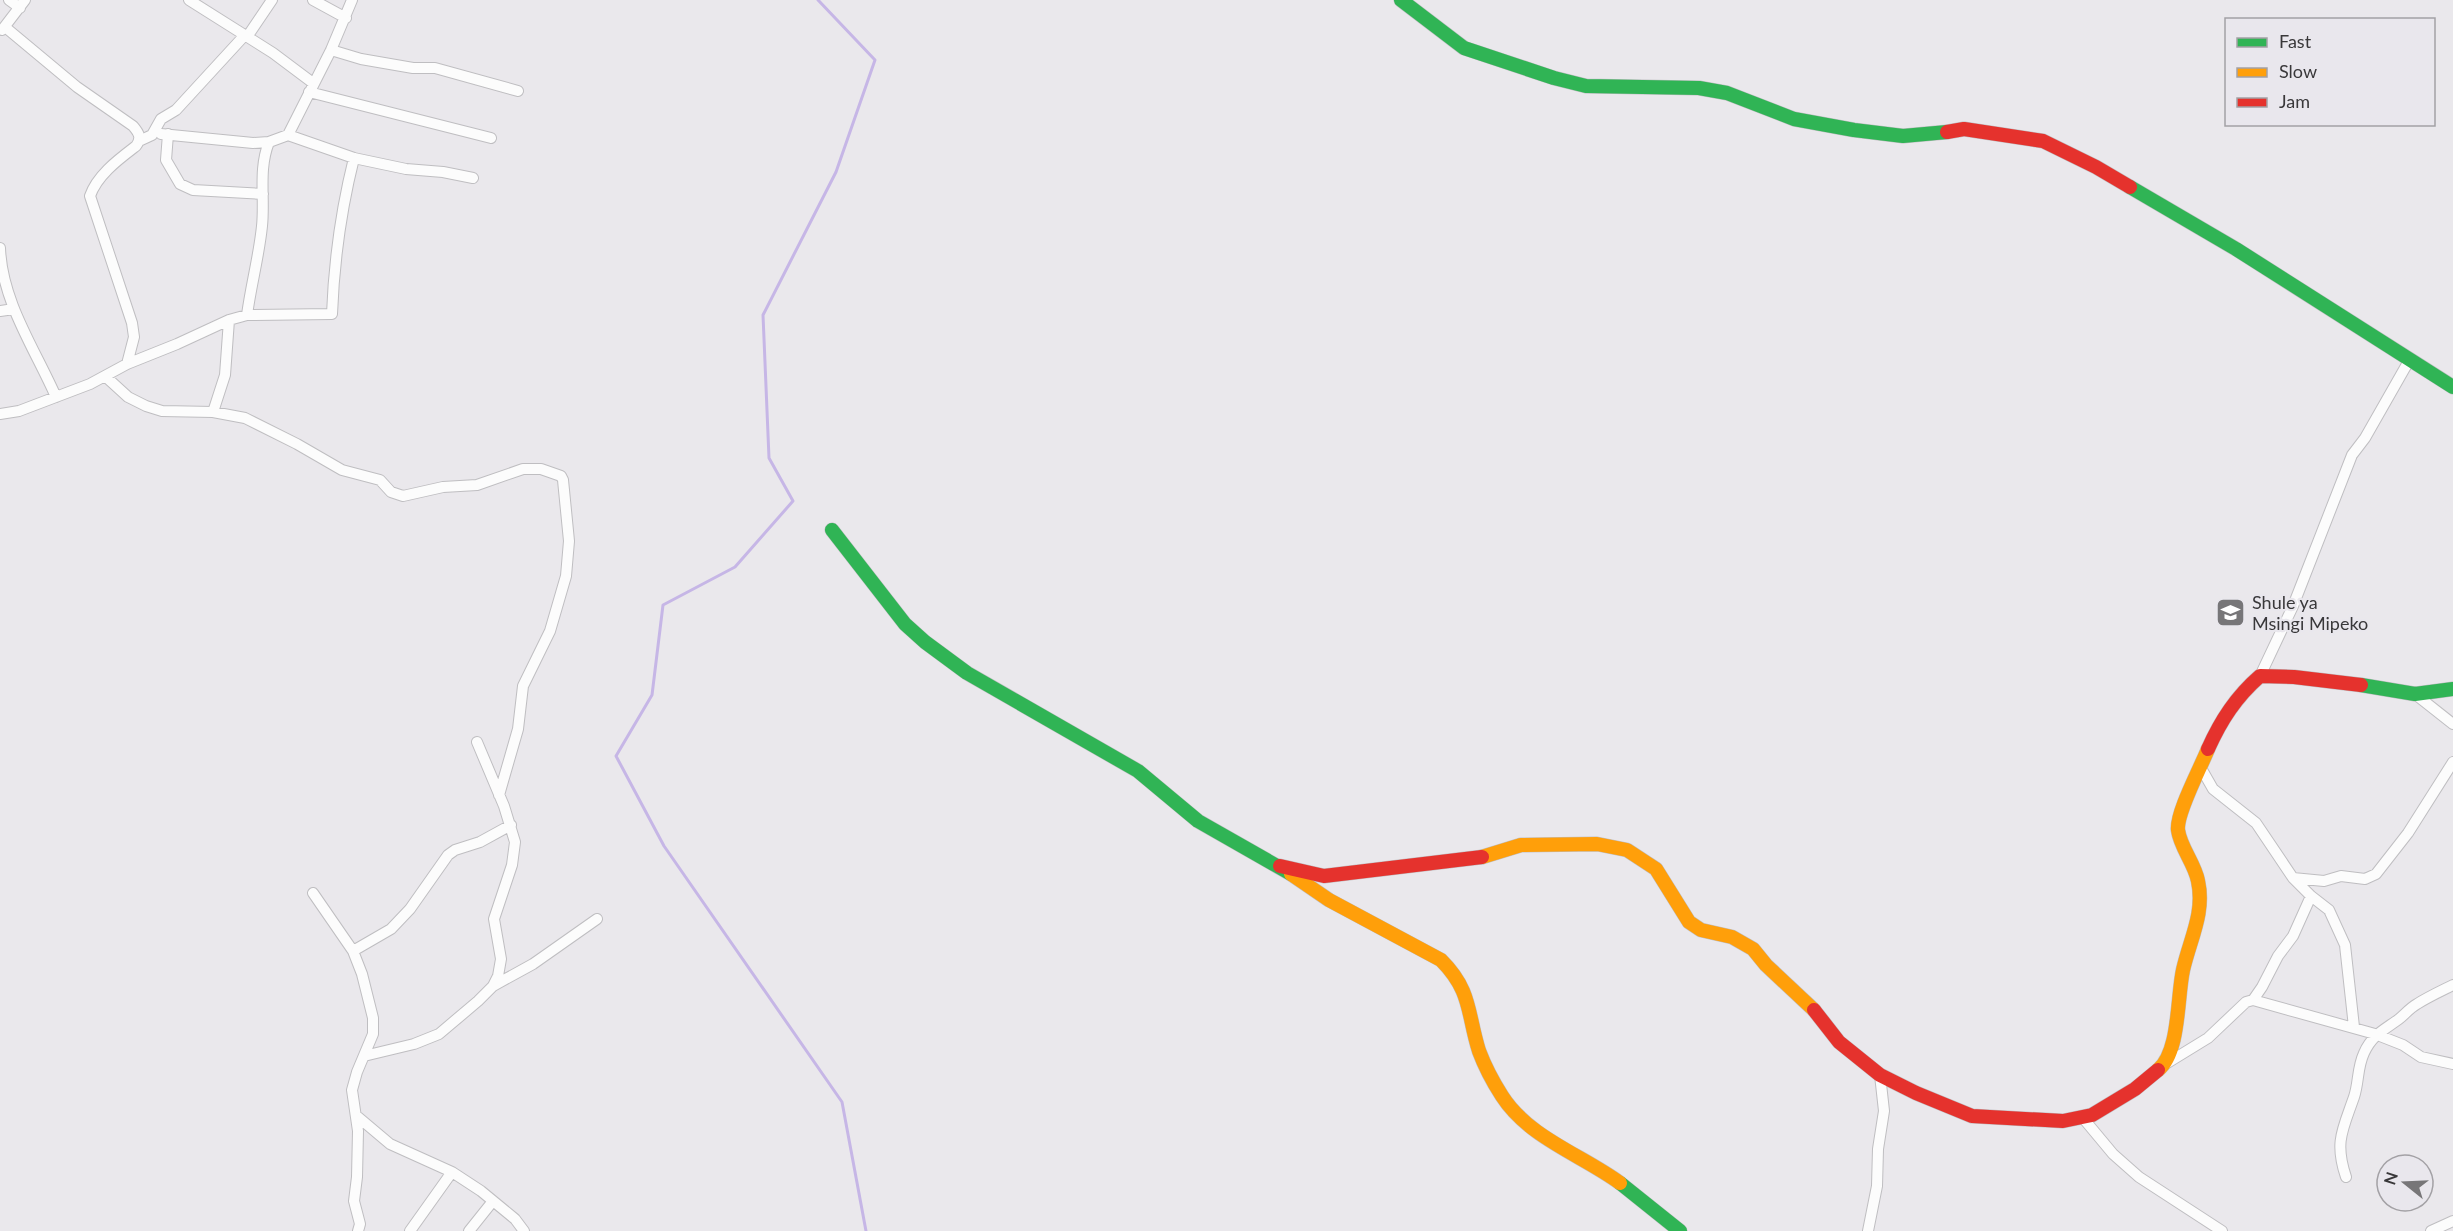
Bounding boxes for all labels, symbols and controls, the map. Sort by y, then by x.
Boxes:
legend [2225,18,2435,126]
text: Fast [2279,30,2312,52]
text: Slow [2279,60,2317,82]
text: Jam [2279,90,2310,112]
place label: Shule ya Msingi Mipeko [2252,591,2368,634]
school or university icon: Shule ya Msingi Mipeko [2215,597,2247,629]
north arrow [2375,1153,2435,1213]
text: N [2379,1169,2401,1187]

